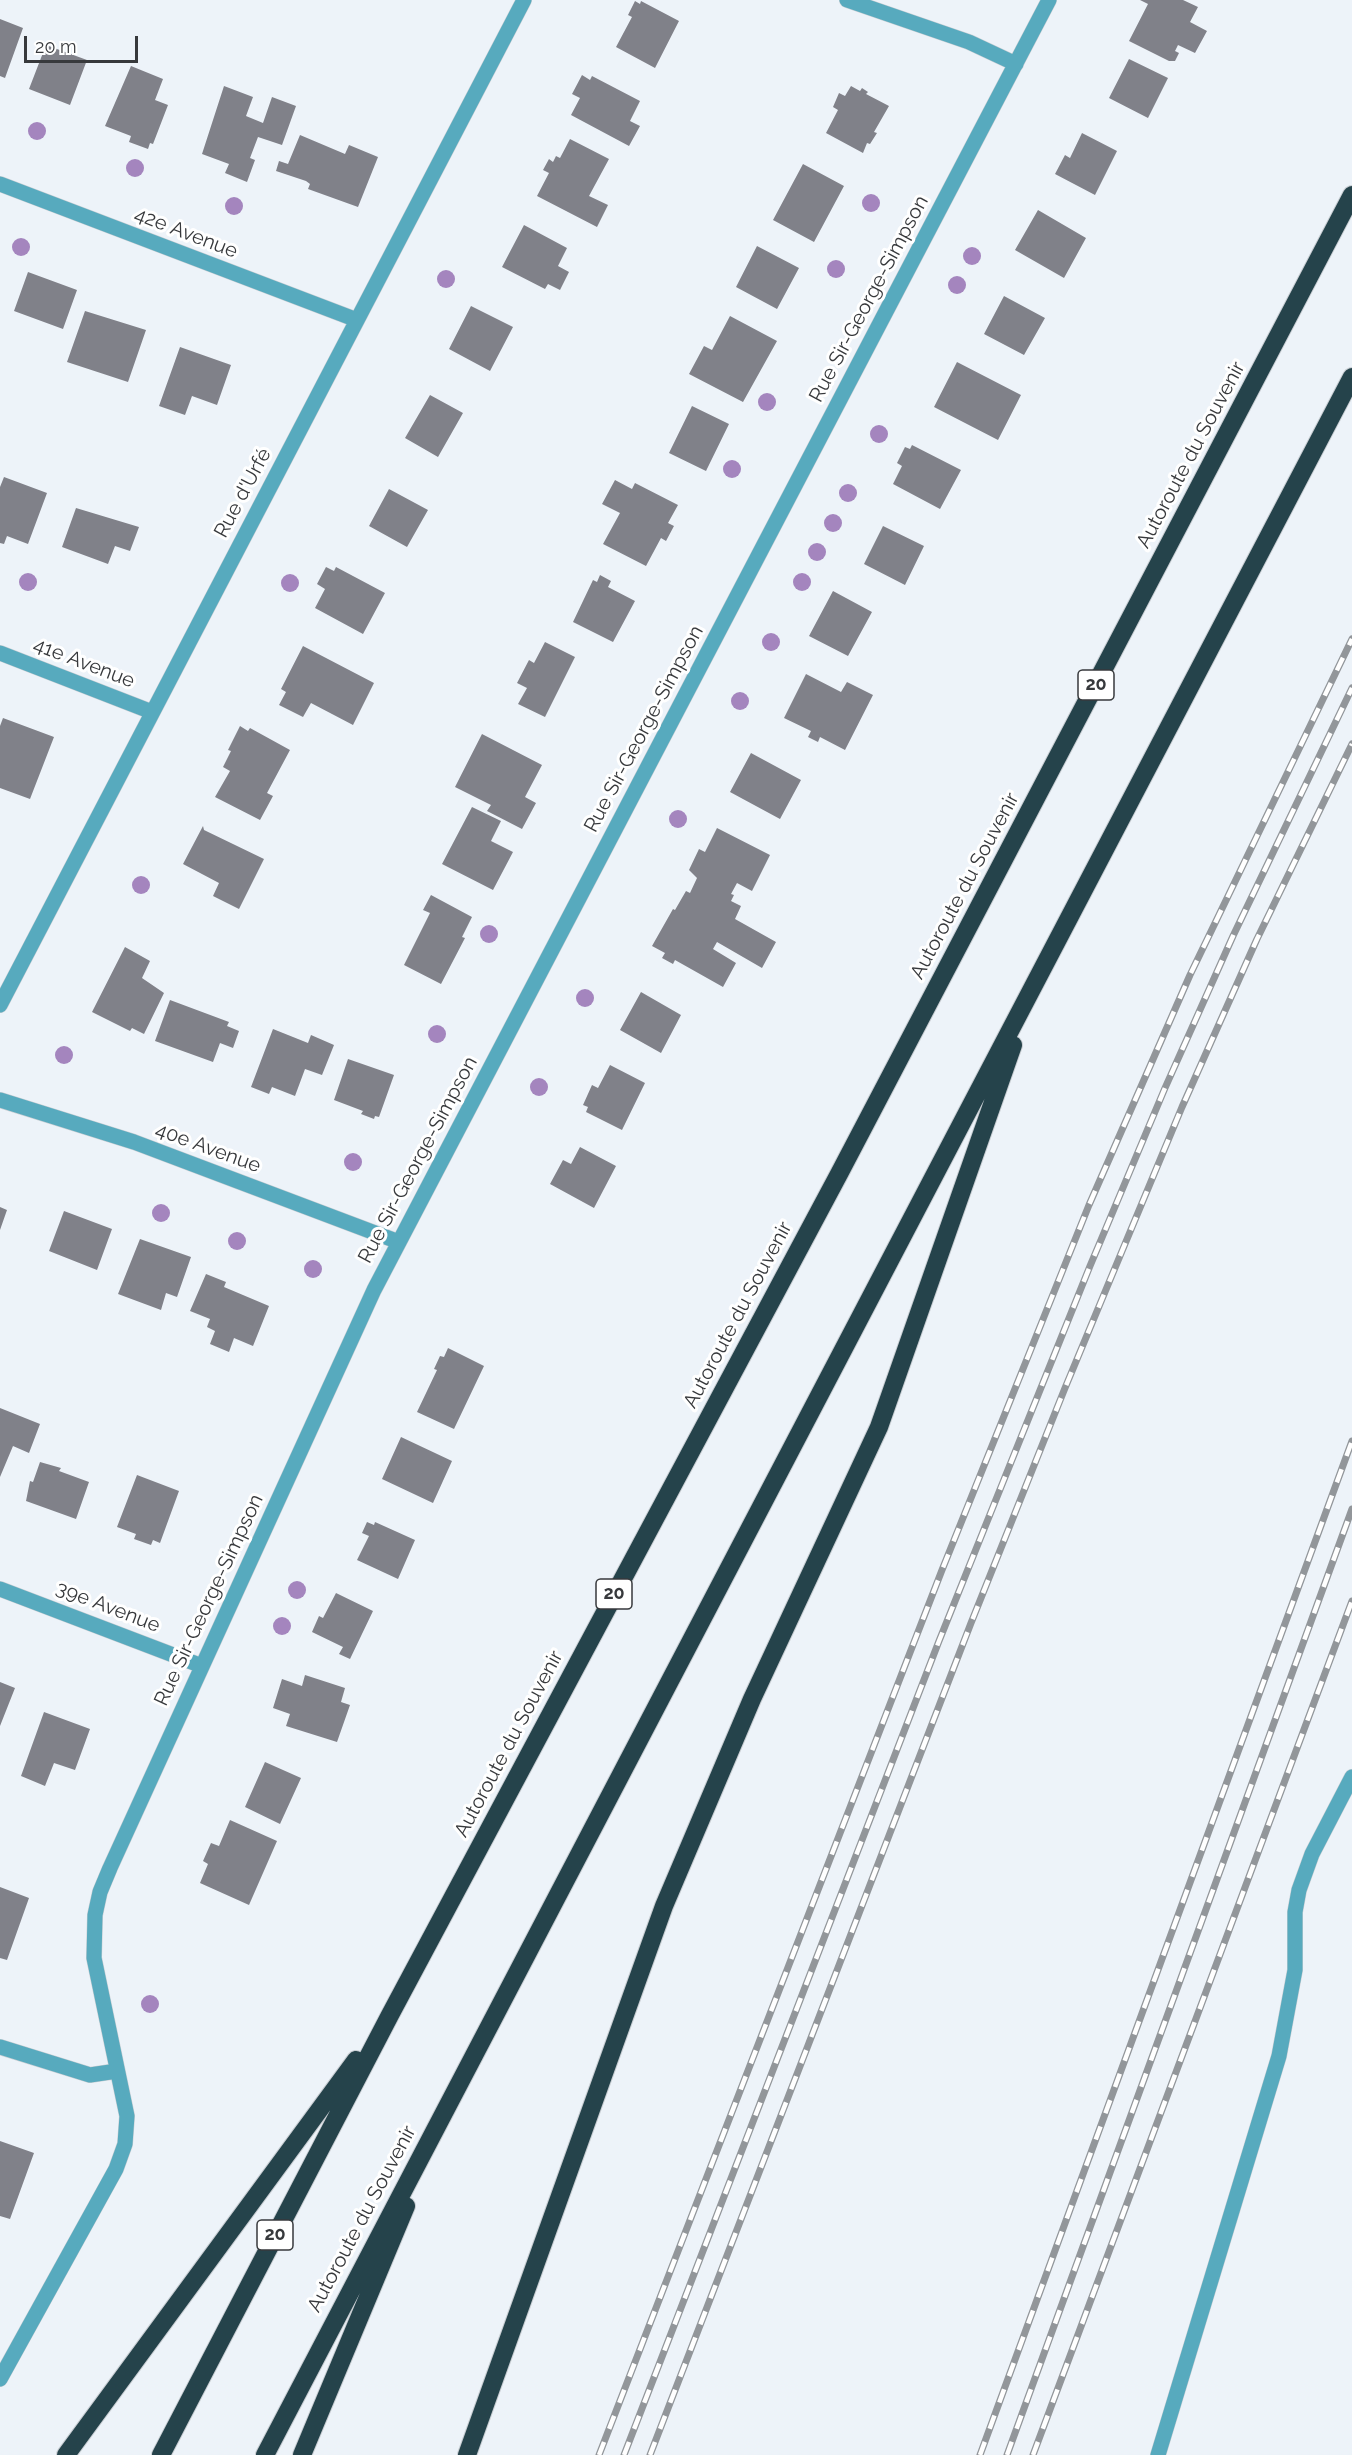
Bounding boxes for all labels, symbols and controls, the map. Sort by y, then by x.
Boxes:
scale bar [27,24,141,62]
text: 20 m [35,36,77,57]
street label: Rue Sir-George-Simpson [804,192,934,406]
street label: 42e Avenue [131,202,241,264]
street label: Autoroute du Souvenir [1132,358,1250,552]
street label: Rue d'Urfé [209,444,277,542]
street label: Rue Sir-George-Simpson [579,622,709,836]
street label: 41e Avenue [30,633,138,693]
road number: 20 [1078,670,1114,700]
street label: Autoroute du Souvenir [906,789,1024,983]
street label: Rue Sir-George-Simpson [353,1053,483,1267]
street label: 40e Avenue [152,1118,264,1178]
street label: Autoroute du Souvenir [679,1218,797,1412]
street label: Rue Sir-George-Simpson [149,1490,269,1710]
street label: 39e Avenue [53,1576,163,1638]
road number: 20 [596,1579,632,1609]
street label: Autoroute du Souvenir [450,1647,568,1841]
street label: Autoroute du Souvenir [303,2122,421,2316]
road number: 20 [257,2220,293,2250]

